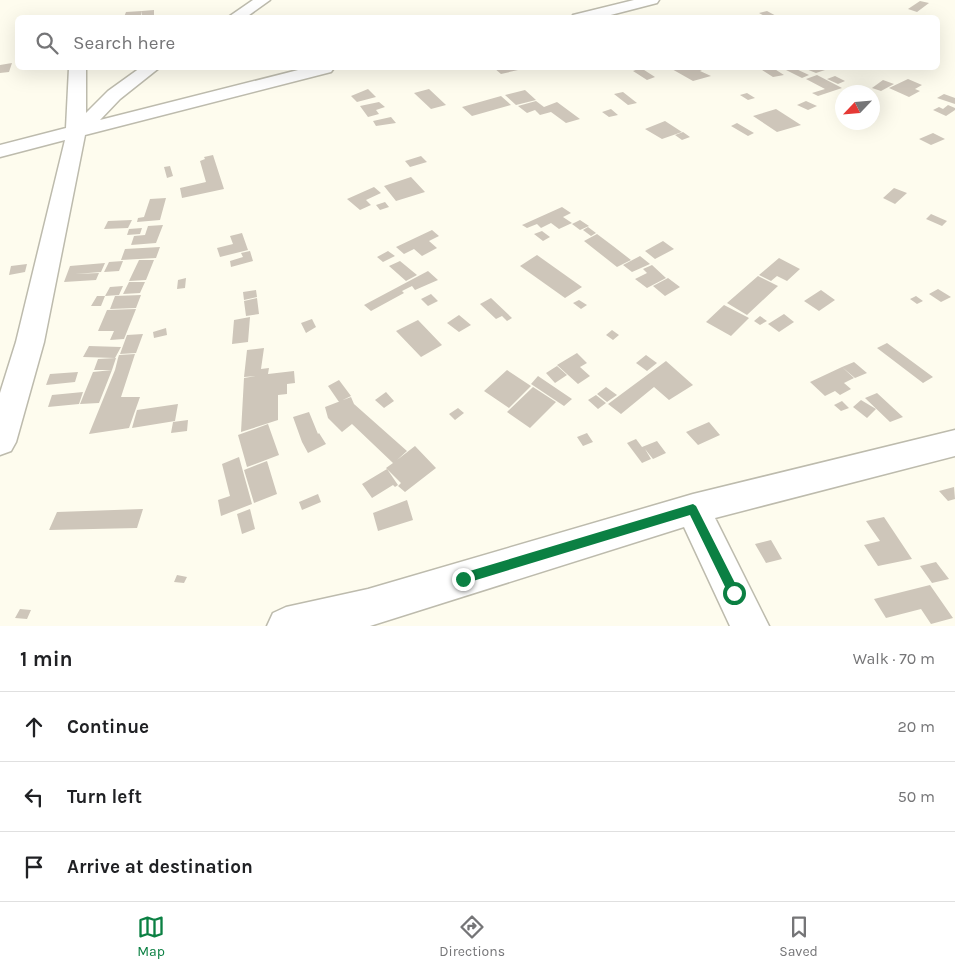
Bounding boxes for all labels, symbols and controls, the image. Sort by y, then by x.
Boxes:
search box [15,15,940,70]
icon: search [33,29,61,57]
text: Search here [73,32,175,54]
north arrow [835,85,880,130]
route end [452,568,475,591]
route start [723,582,746,605]
text: 1 min [20,647,73,671]
text: Walk · 70 m [853,649,935,668]
icon: ahead [20,713,48,741]
text: Continue [67,716,149,738]
text: 20 m [897,717,935,736]
icon: left [20,783,48,811]
text: Turn left [67,786,142,808]
text: 50 m [898,787,935,806]
icon: arrive [20,853,48,881]
text: Arrive at destination [67,856,253,878]
tab: Map [137,913,165,960]
tab: Directions [439,913,505,960]
tab: Saved [779,913,818,960]

